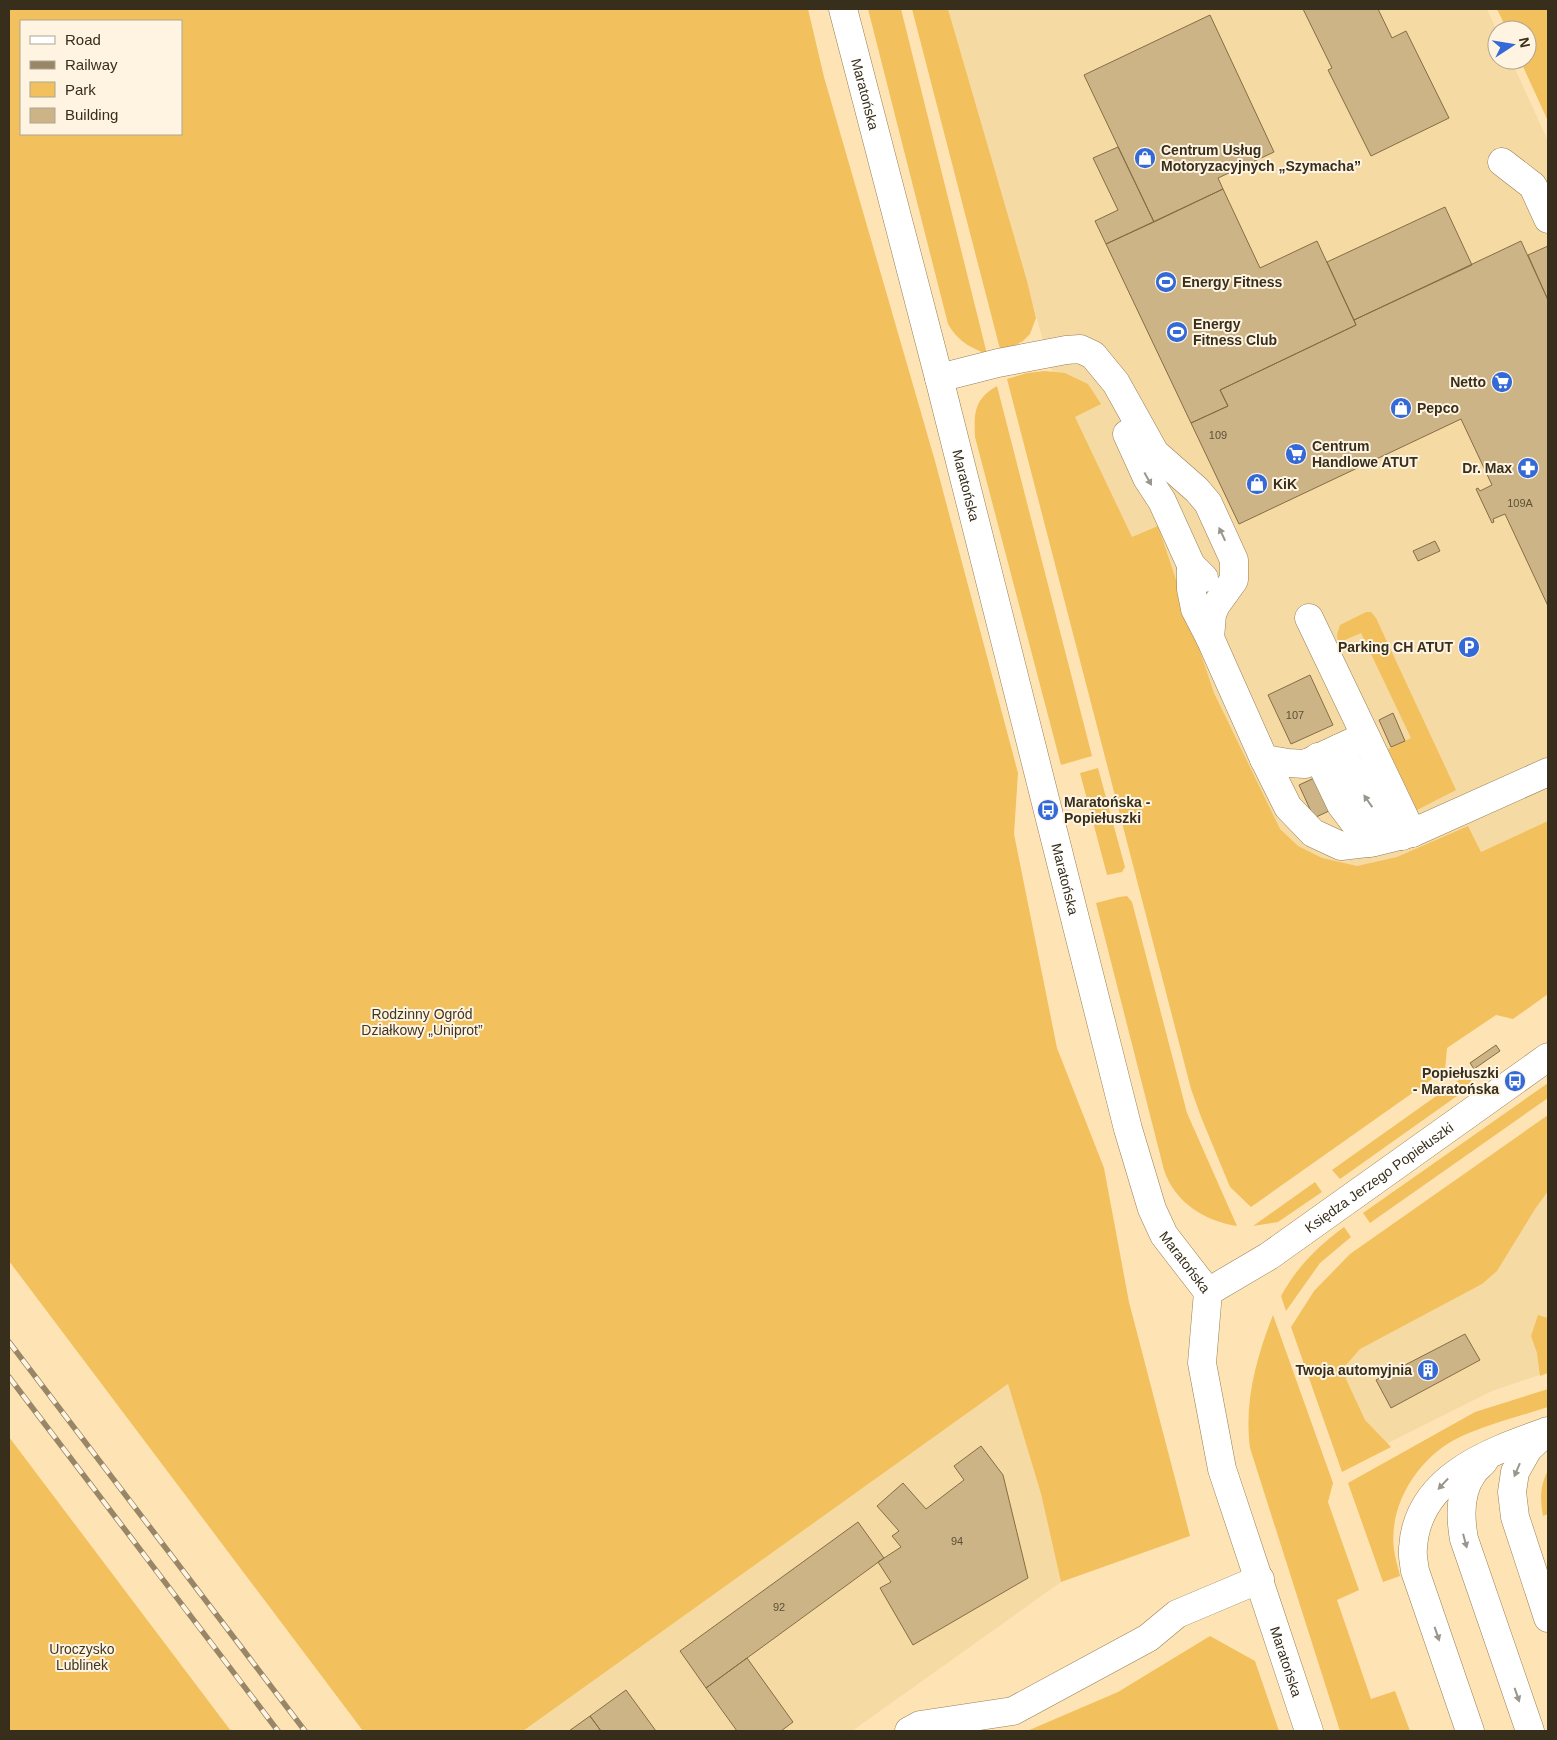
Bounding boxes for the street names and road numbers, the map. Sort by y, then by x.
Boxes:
street label: Maratońska [848,57,882,132]
street label: Maratońska [949,448,983,523]
street label: Maratońska [1048,842,1082,917]
street label: Księdza Jerzego Popiełuszki [1302,1119,1456,1236]
street label: Maratońska [1156,1228,1214,1296]
street label: Maratońska [1267,1624,1305,1699]

